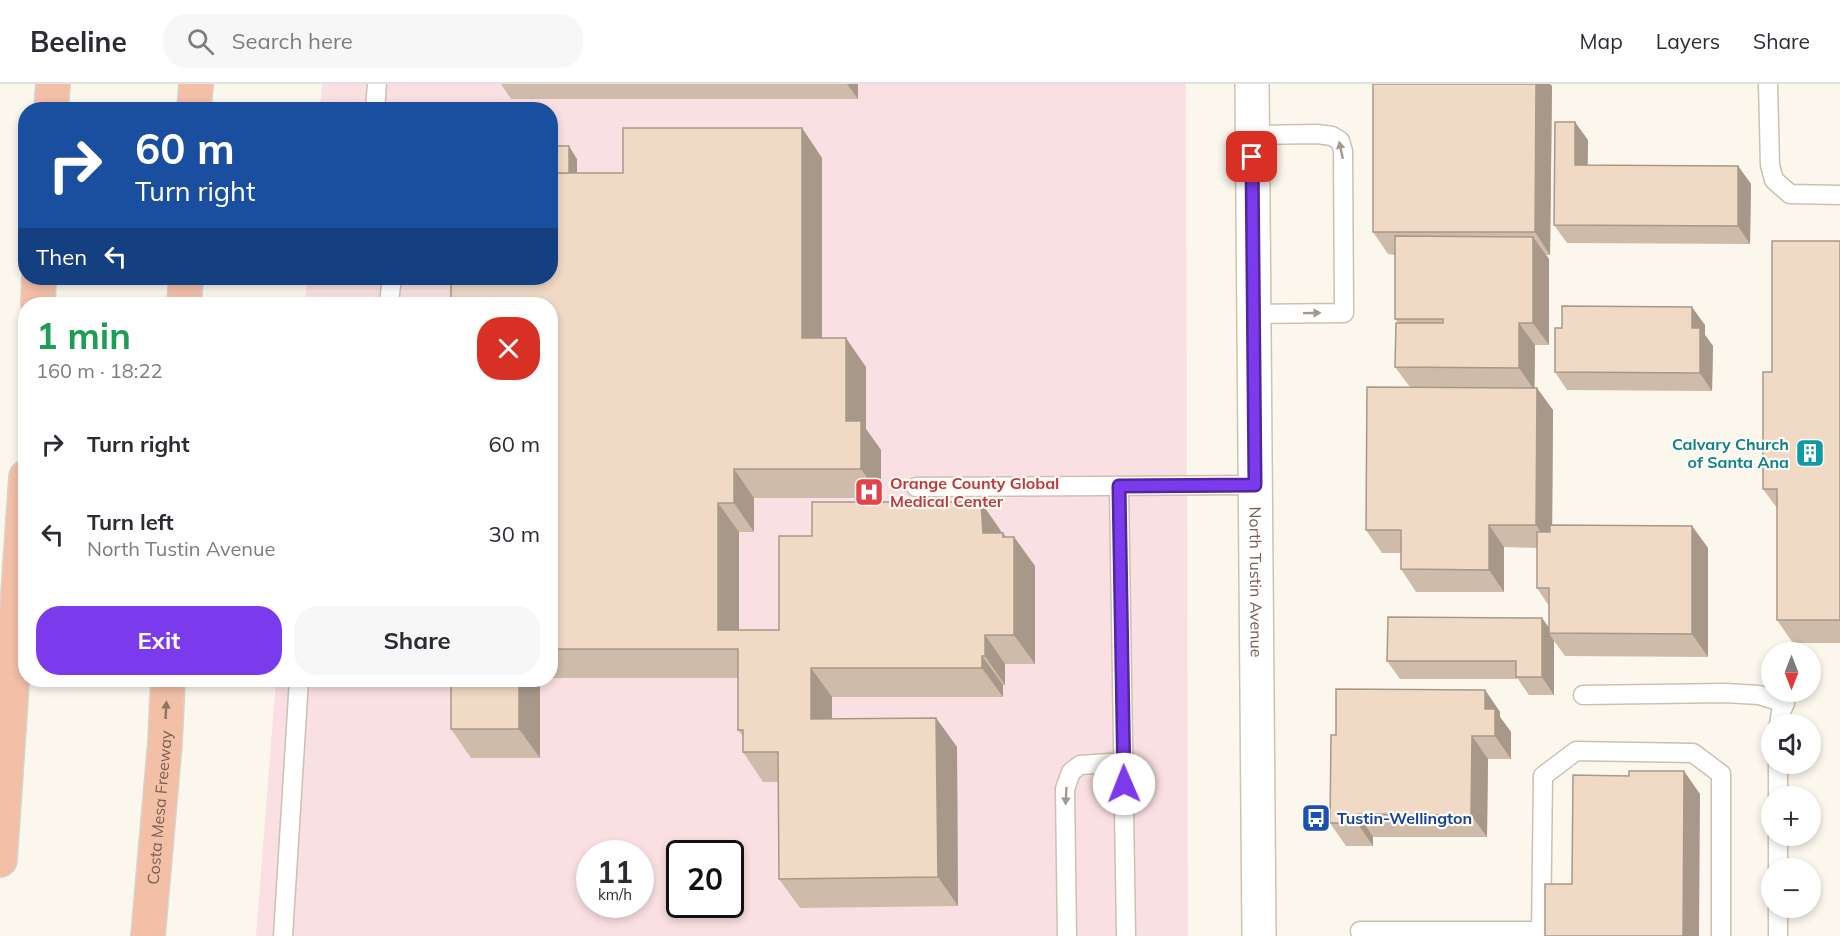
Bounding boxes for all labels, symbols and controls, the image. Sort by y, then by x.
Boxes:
search box [163,14,583,68]
text: Beeline [30,24,127,59]
icon: search [184,25,217,58]
text: Search here [232,27,353,55]
text: Map [1580,28,1623,54]
text: Layers [1656,28,1720,54]
text: Share [1753,28,1810,54]
text: 60 m [135,122,235,175]
icon: right [36,126,114,204]
pin [1226,131,1277,182]
icon: arrive [1235,140,1268,173]
one-way arrow [1336,140,1345,159]
text: Turn right [135,174,255,208]
icon: left [99,240,132,273]
text: Then [36,243,87,271]
one-way arrow [1303,308,1322,318]
text: 1 min [36,313,131,358]
button: close [477,317,540,380]
text: 160 m · 18:22 [36,358,162,383]
icon: right [36,428,69,461]
text: Turn right [87,430,190,458]
text: 60 m [489,430,540,458]
place label: Calvary Church of Santa Ana [1672,434,1789,472]
building icon: Calvary Church of Santa Ana [1794,437,1826,469]
place label: Orange County Global Medical Center [890,473,1059,511]
hospital icon: Orange County Global Medical Center [853,476,885,508]
street label: North Tustin Avenue [1245,506,1267,658]
text: Turn left [87,508,174,536]
icon: left [36,518,69,551]
text: 30 m [489,520,540,548]
text: North Tustin Avenue [87,536,275,561]
button: Exit [36,606,282,675]
button: Share [294,606,540,675]
north arrow [1761,642,1821,702]
map controls [1761,642,1821,918]
one-way arrow [162,701,171,720]
button: sound [1761,714,1821,774]
street label: Costa Mesa Freeway [143,729,176,885]
position arrow [1092,752,1156,816]
one-way arrow [1061,786,1070,805]
button: + [1761,786,1821,846]
bus stop icon: Tustin-Wellington [1300,802,1332,834]
place label: Tustin-Wellington [1337,808,1472,828]
speed limit sign: 20 [666,840,744,918]
text: 11 [597,853,633,891]
button: − [1761,858,1821,918]
text: km/h [598,885,632,904]

